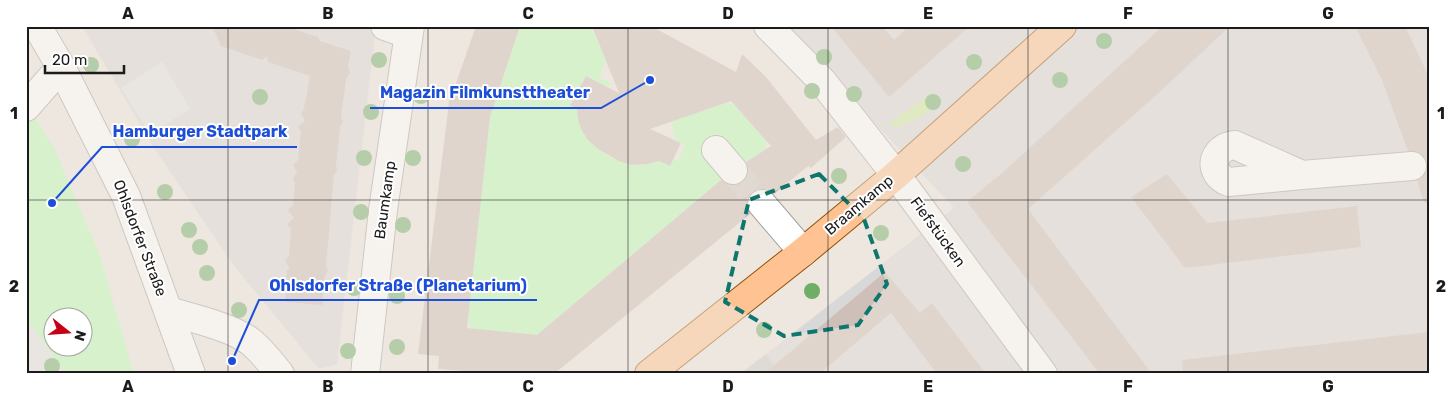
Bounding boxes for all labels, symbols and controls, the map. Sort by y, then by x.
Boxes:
text: A [122,4,134,23]
text: B [322,4,334,23]
text: C [522,4,534,23]
text: D [722,4,734,23]
text: E [923,4,933,23]
text: F [1123,4,1133,23]
text: G [1322,4,1334,23]
scale bar [45,42,124,74]
text: 20 m [52,51,87,69]
callout: Magazin Filmkunsttheater [370,77,601,108]
text: Magazin Filmkunsttheater [380,83,591,102]
text: 1 [10,104,18,123]
text: 1 [1437,104,1445,123]
callout: Hamburger Stadtpark [102,116,297,147]
text: Hamburger Stadtpark [113,122,288,141]
street label: Baumkamp [371,160,399,240]
street label: Braamkamp [821,171,897,239]
street label: Ohlsdorfer Straße [110,177,170,299]
street label: Fiefstücken [907,193,969,271]
callout: Ohlsdorfer Straße (Planetarium) [259,269,537,300]
text: Ohlsdorfer Straße (Planetarium) [269,276,527,295]
text: 2 [9,277,19,296]
text: 2 [1436,277,1446,296]
north arrow [42,308,92,358]
text: N [70,328,90,343]
text: A [122,377,134,396]
text: B [322,377,334,396]
text: C [522,377,534,396]
text: D [722,377,734,396]
text: E [923,377,933,396]
text: F [1123,377,1133,396]
text: G [1322,377,1334,396]

